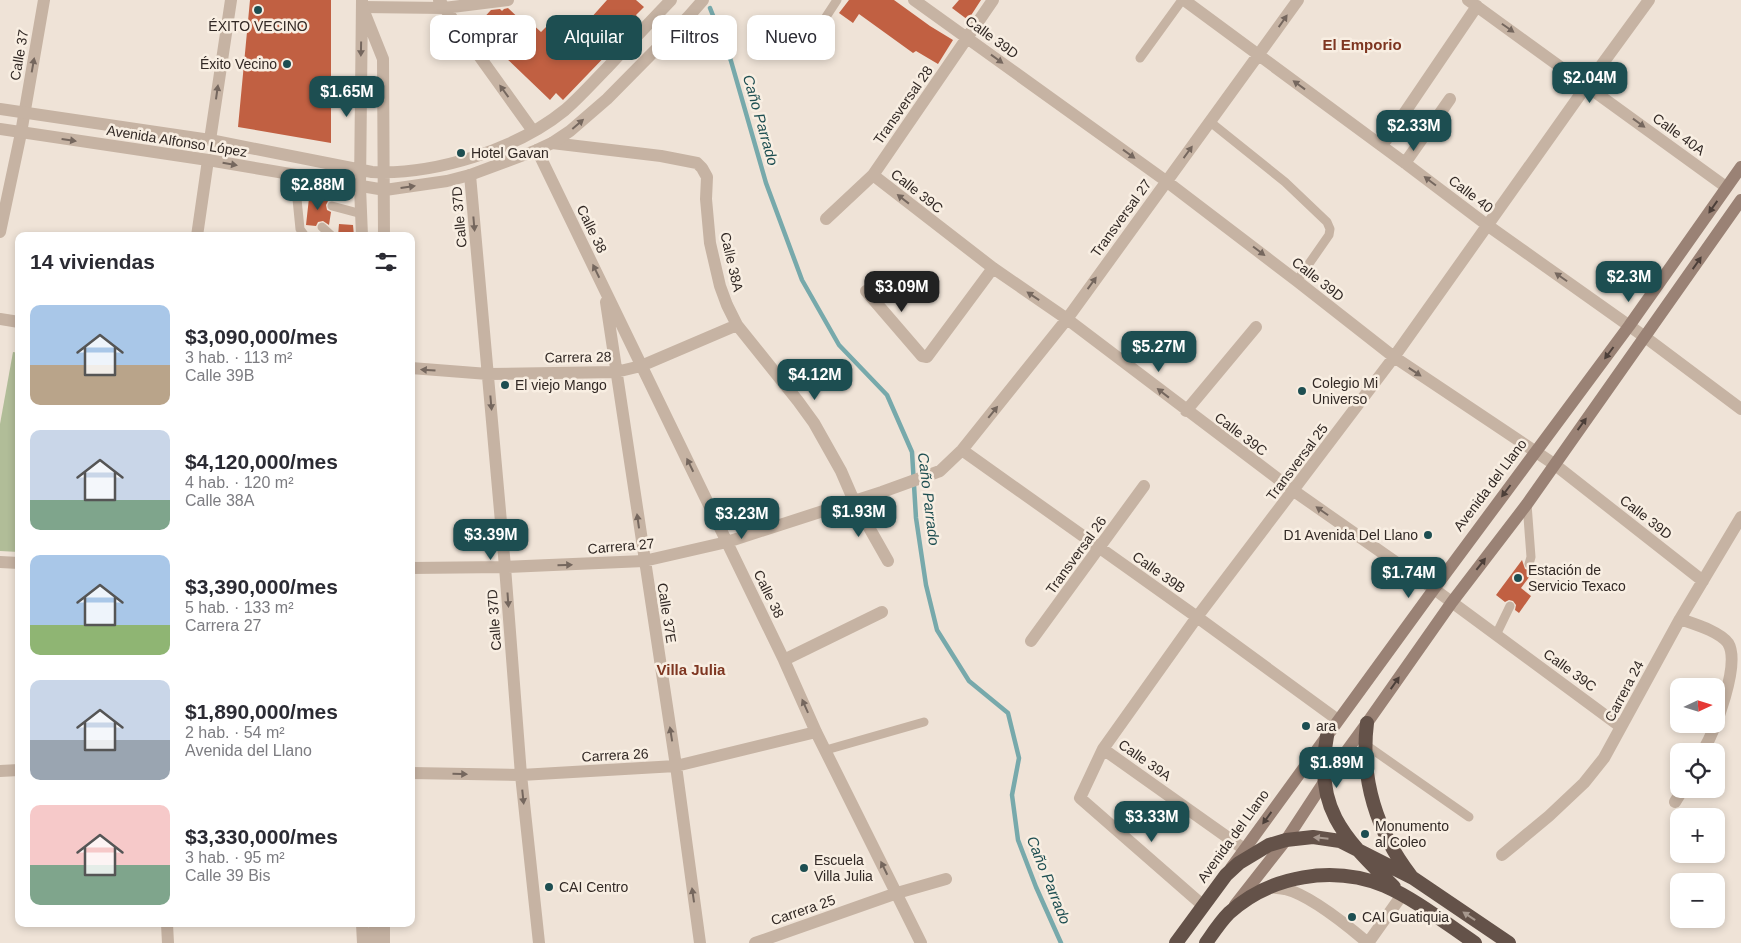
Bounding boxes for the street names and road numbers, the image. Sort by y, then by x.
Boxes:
street label: Calle 39D [962,12,1022,62]
street label: Calle 37 [7,28,31,82]
street label: Transversal 28 [870,63,936,147]
street label: Calle 40A [1650,110,1709,159]
street label: Avenida Alfonso López [106,122,248,160]
street label: Calle 39C [888,166,946,216]
street label: Calle 40 [1446,172,1496,216]
street label: Transversal 27 [1087,176,1155,260]
street label: Calle 37D [448,186,470,248]
street label: Calle 38 [574,202,611,256]
street label: Calle 38A [717,231,747,294]
street label: Calle 39D [1289,254,1347,304]
street label: Carrera 28 [544,348,612,366]
street label: Calle 39C [1212,409,1270,459]
street label: Transversal 25 [1263,420,1331,504]
street label: Avenida del Llano [1450,436,1530,534]
street label: Calle 39D [1617,492,1675,542]
street label: Transversal 26 [1042,513,1110,597]
street label: Carrera 27 [587,535,655,557]
street label: Calle 39B [1130,548,1188,596]
street label: Calle 38 [751,567,788,621]
street label: Calle 37E [654,582,680,644]
street label: Calle 37D [484,589,504,651]
street label: Calle 39C [1540,645,1600,695]
street label: Carrera 24 [1601,658,1647,724]
street label: Calle 39A [1116,736,1175,784]
street label: Carrera 26 [581,745,649,765]
street label: Avenida del Llano [1194,786,1272,886]
street label: Carrera 25 [769,891,837,928]

